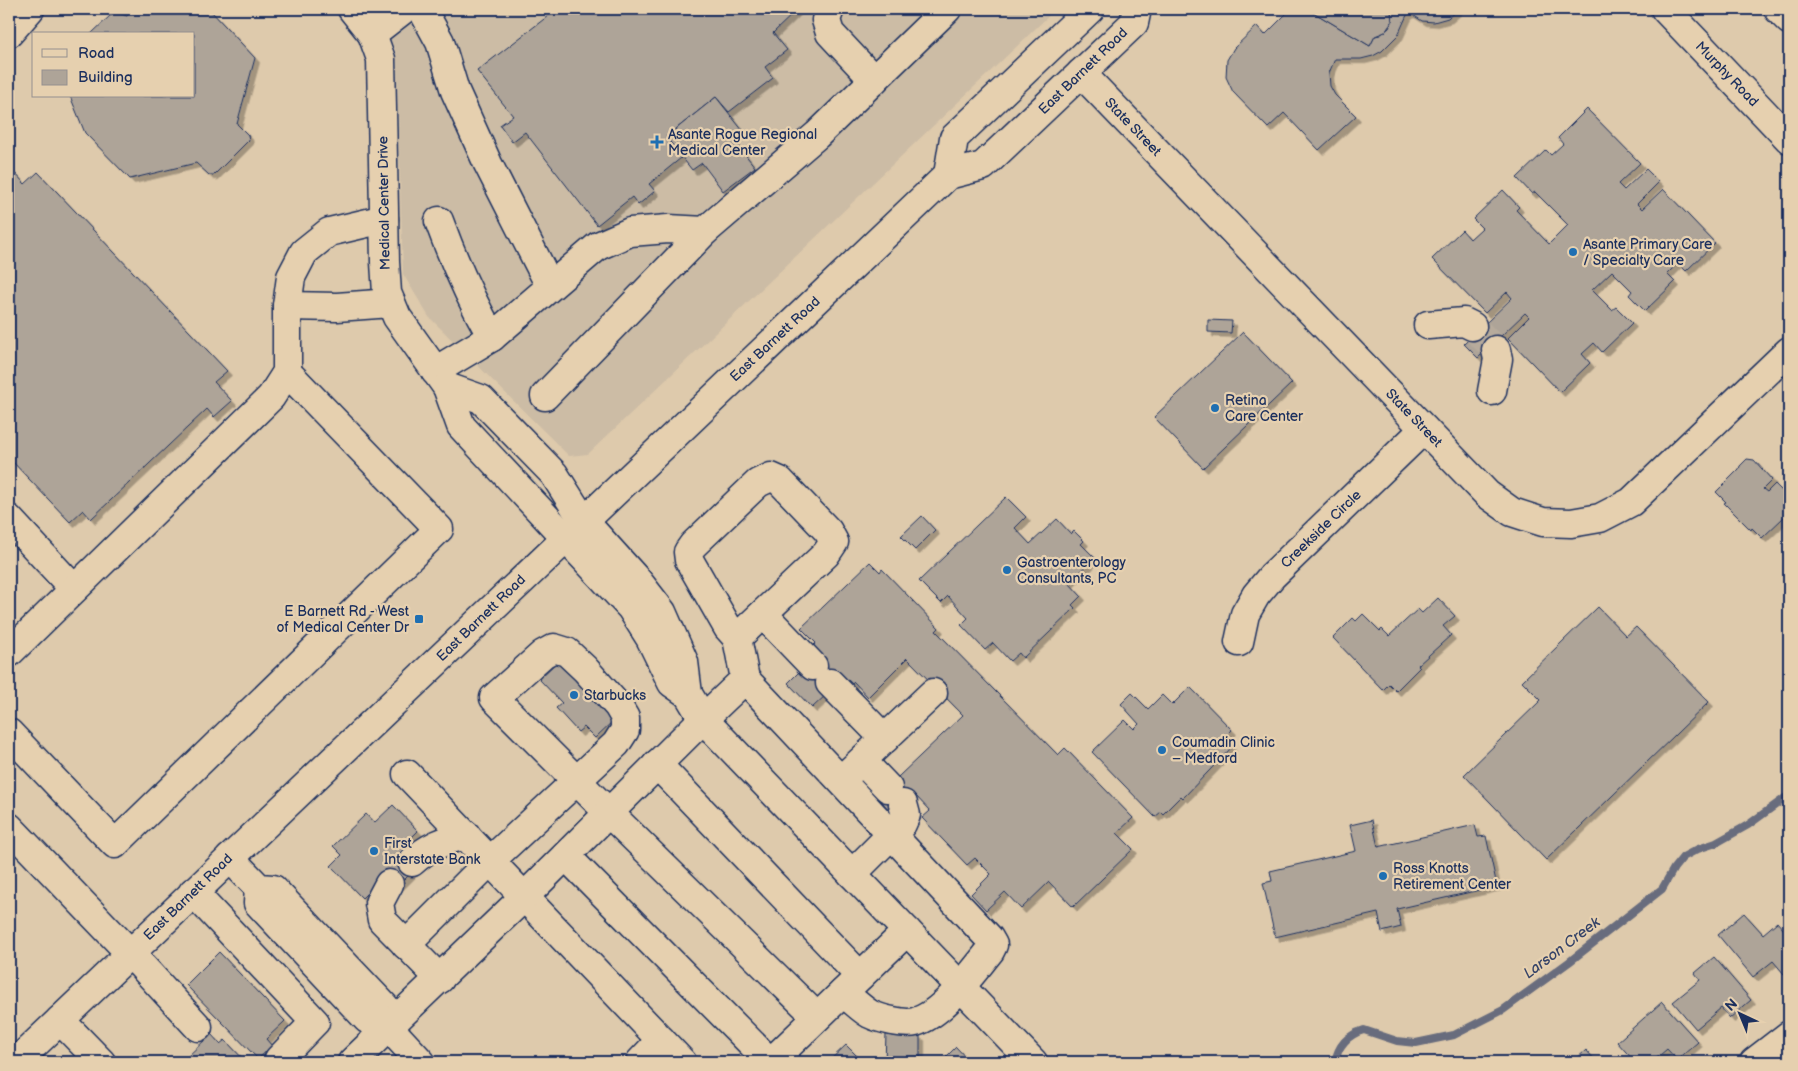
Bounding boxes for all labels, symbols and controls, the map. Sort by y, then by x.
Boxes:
street label: East Barnett Road [1035,24,1131,118]
legend [32,32,195,98]
street label: Murphy Road [1692,38,1762,110]
text: Road [78,44,114,63]
text: Building [78,68,133,87]
street label: State Street [1101,94,1165,160]
place label: Asante Rogue Regional Medical Center [668,126,817,159]
marker: Asante Rogue Regional Medical Center [650,135,664,149]
street label: Medical Center Drive [374,136,394,270]
place label: Asante Primary Care / Specialty Care [1583,236,1712,269]
marker: Asante Primary Care / Specialty Care [1567,246,1579,258]
street label: East Barnett Road [726,293,824,385]
street label: State Street [1382,385,1446,451]
place label: Retina Care Center [1225,392,1304,425]
marker: Retina Care Center [1209,402,1221,414]
street label: Creekside Circle [1277,486,1365,572]
place label: Gastroenterology Consultants, PC [1017,554,1127,587]
marker: Gastroenterology Consultants, PC [1001,564,1013,576]
street label: East Barnett Road [433,571,529,665]
place label: E Barnett Rd - West of Medical Center Dr [277,603,410,636]
marker: E Barnett Rd - West of Medical Center Dr [413,613,425,625]
place label: Starbucks [584,687,646,704]
marker: Starbucks [568,689,580,701]
place label: Coumadin Clinic – Medford [1172,734,1275,767]
marker: Coumadin Clinic – Medford [1156,744,1168,756]
place label: First Interstate Bank [384,835,481,868]
marker: First Interstate Bank [368,845,380,857]
street label: East Barnett Road [140,850,236,944]
place label: Ross Knotts Retirement Center [1393,860,1512,893]
marker: Ross Knotts Retirement Center [1377,870,1389,882]
water label: Larson Creek [1520,913,1605,983]
north arrow [1716,988,1766,1038]
text: N [1722,995,1741,1015]

